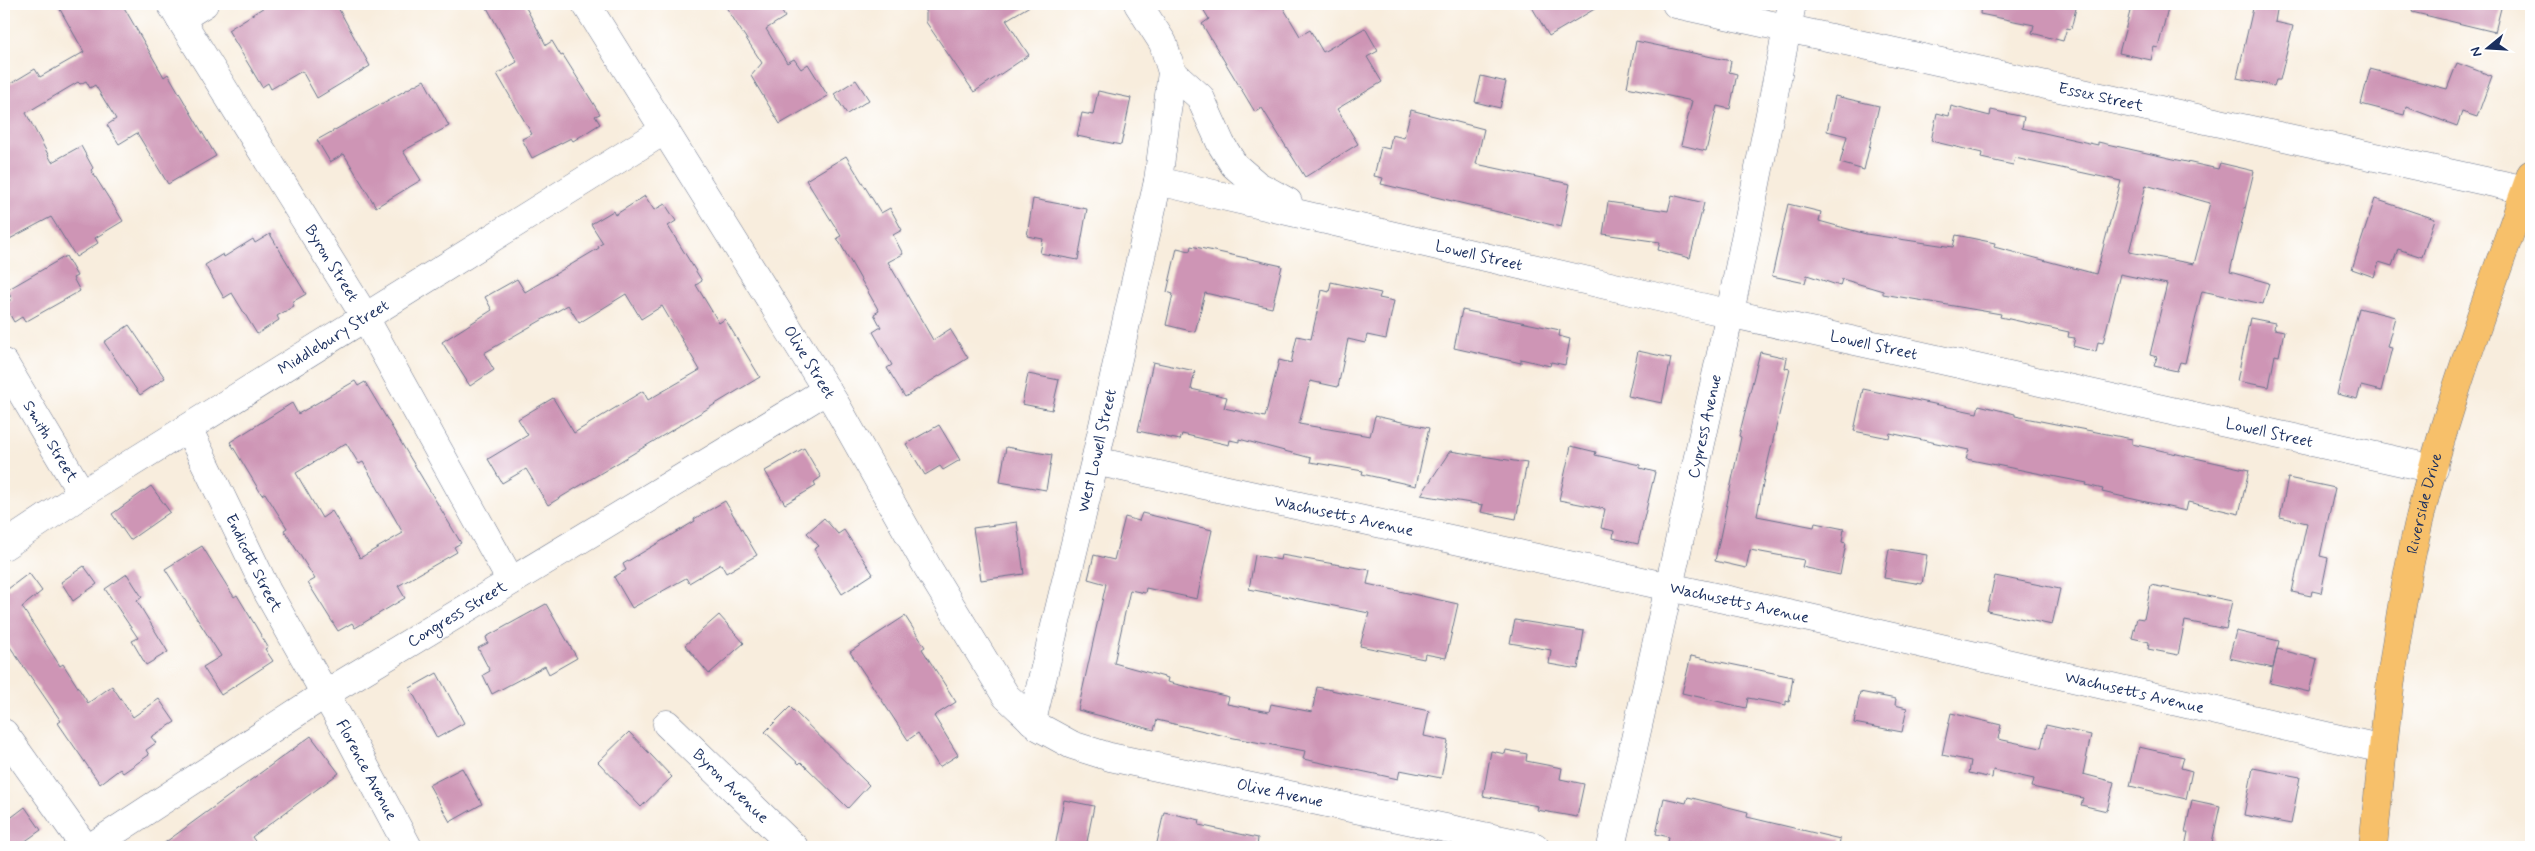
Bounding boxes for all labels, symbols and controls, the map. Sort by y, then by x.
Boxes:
north arrow [2462,22,2512,72]
text: N [2467,44,2487,59]
street label: Essex Street [2056,77,2146,117]
street label: Byron Street [300,221,364,306]
street label: Lowell Street [1433,235,1525,276]
street label: Middlebury Street [274,295,393,380]
street label: Olive Street [779,322,840,403]
street label: Lowell Street [1828,325,1920,365]
street label: Cypress Avenue [1683,372,1727,480]
street label: West Lowell Street [1072,387,1121,515]
street label: Smith Street [18,397,83,486]
street label: Lowell Street [2224,413,2315,452]
street label: Riverside Drive [2402,450,2447,556]
street label: Wachusetts Avenue [1272,490,1416,541]
street label: Endicott Street [221,510,287,616]
street label: Congress Street [403,576,511,652]
street label: Wachusetts Avenue [1668,577,1812,628]
street label: Wachusetts Avenue [2063,666,2206,718]
street label: Florence Avenue [331,716,402,824]
street label: Byron Avenue [688,744,774,828]
street label: Olive Avenue [1235,774,1325,812]

